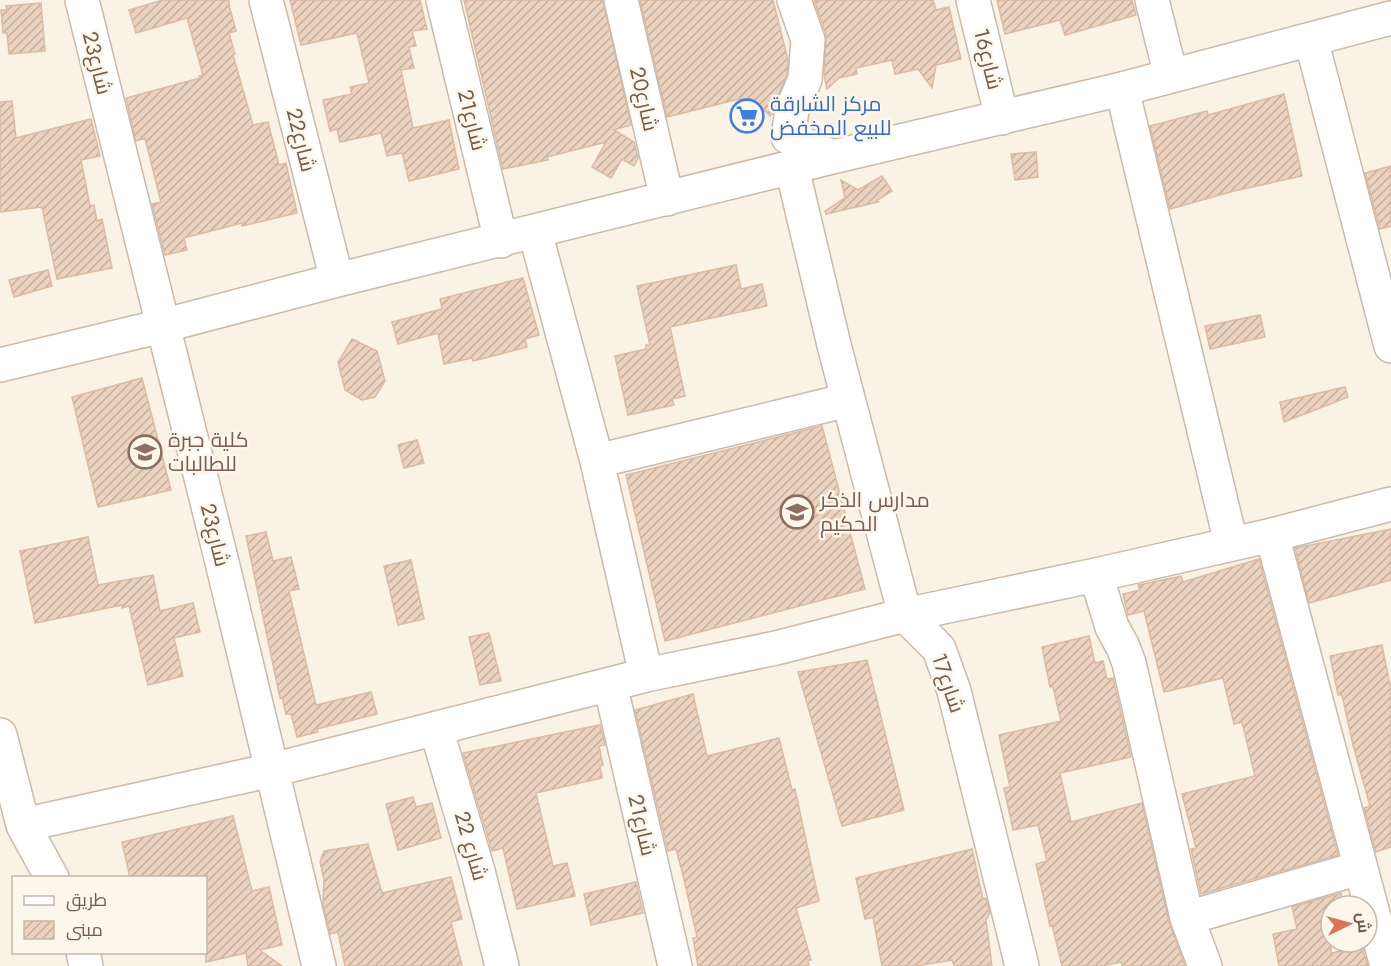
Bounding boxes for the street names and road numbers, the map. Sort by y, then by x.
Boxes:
street label: شارع16 [966,25,1010,93]
street label: شارع23 [75,28,119,98]
street label: شارع20 [622,64,666,134]
street label: شارع21 [450,86,494,154]
street label: شارع22 [279,105,323,175]
street label: شارع23 [193,500,237,570]
street label: شارع17 [924,649,972,717]
street label: شارع21 [620,791,664,859]
street label: شارع 22 [447,808,495,884]

